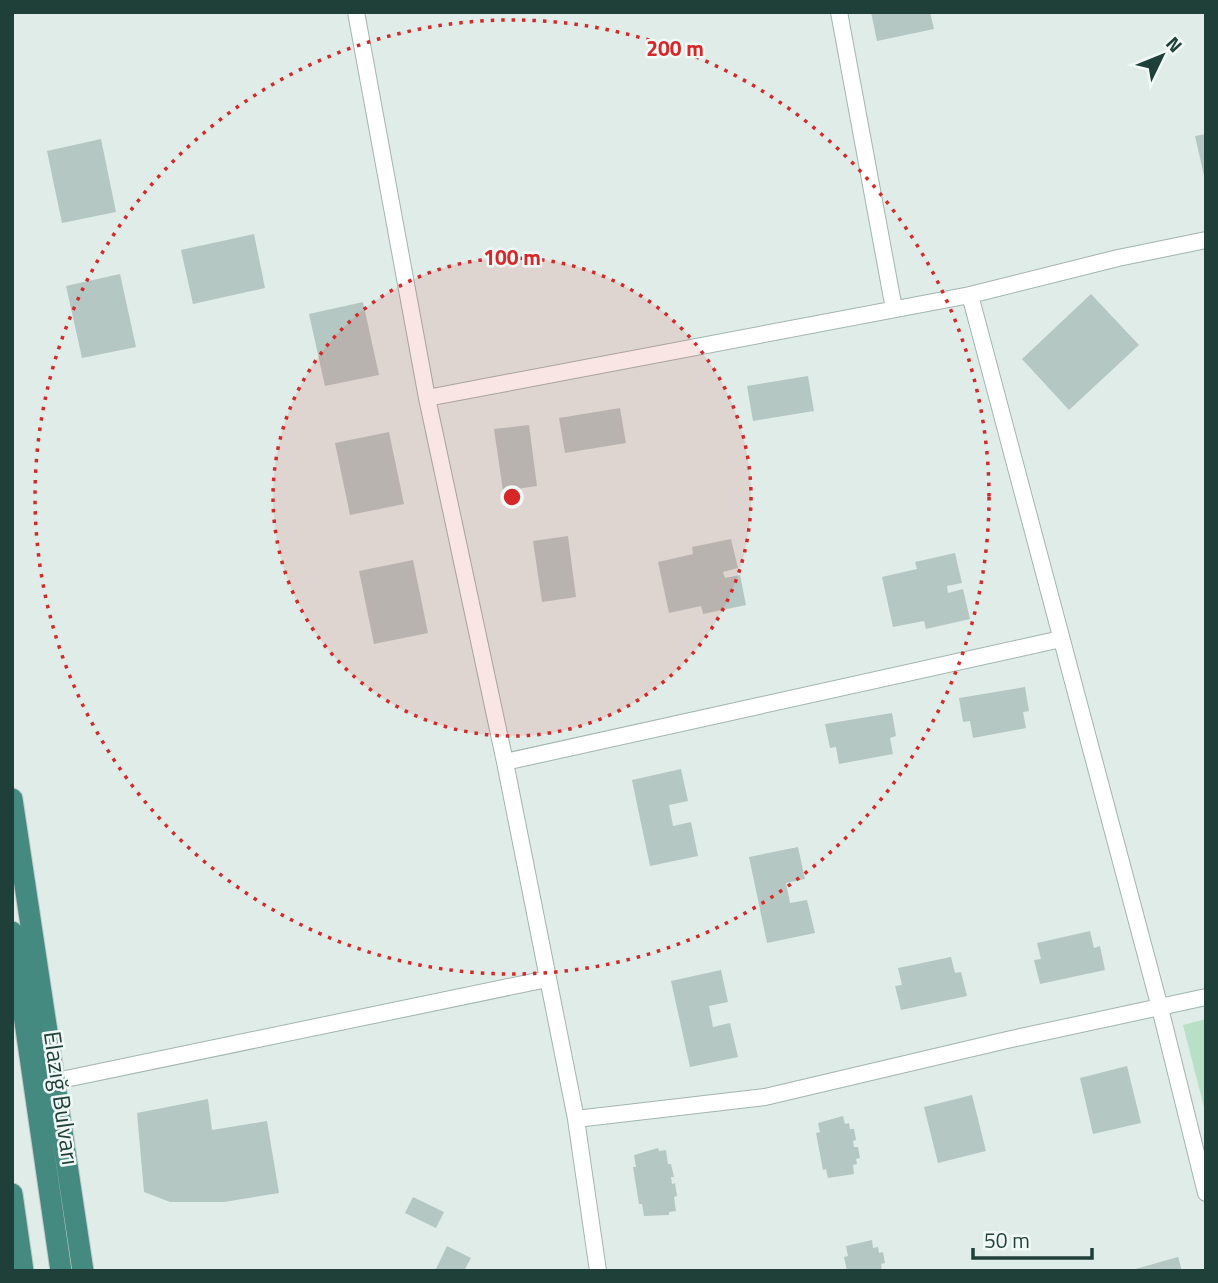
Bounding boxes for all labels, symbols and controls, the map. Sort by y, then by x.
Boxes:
north arrow [1127,21,1197,91]
text: N [1160,29,1190,59]
text: 200 m [646,32,704,64]
text: 100 m [483,241,541,273]
centre of rings [500,485,524,509]
street label: Elazığ Bulvarı [35,1029,89,1167]
scale bar [973,1216,1092,1260]
text: 50 m [984,1224,1030,1256]

